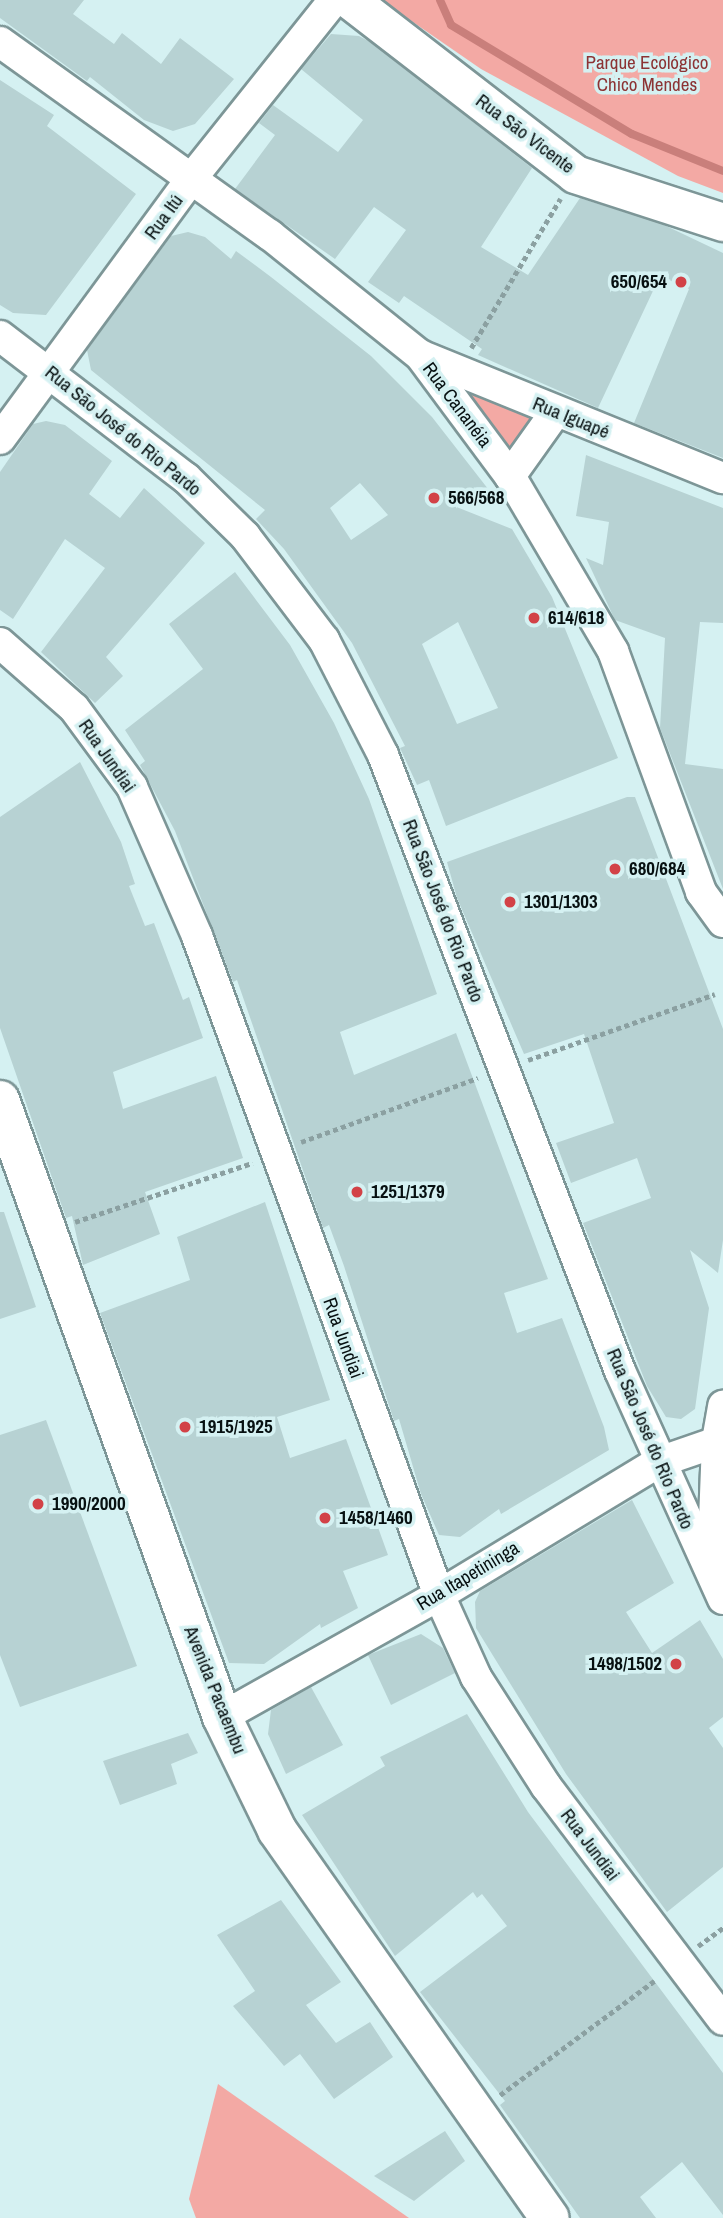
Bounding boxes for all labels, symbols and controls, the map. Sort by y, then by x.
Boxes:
park label: Parque Ecológico Chico Mendes [586,52,708,96]
street label: Rua São Vicente [471,90,579,178]
street label: Rua Itú [140,190,188,244]
place label: 650/654 [611,271,667,293]
marker: 650/654 [673,274,689,290]
street label: Rua Cananéia [418,358,496,452]
street label: Rua São José do Rio Pardo [40,361,206,501]
street label: Rua Iguapé [529,392,613,444]
place label: 566/568 [448,487,504,509]
marker: 566/568 [426,490,442,506]
place label: 614/618 [548,607,604,629]
marker: 614/618 [526,610,542,626]
street label: Rua Jundiai [74,715,140,797]
street label: Rua São José do Rio Pardo [398,816,488,1006]
place label: 680/684 [629,858,685,880]
marker: 680/684 [607,861,623,877]
place label: 1301/1303 [524,891,598,913]
marker: 1301/1303 [502,894,518,910]
place label: 1251/1379 [371,1181,445,1203]
marker: 1251/1379 [349,1184,365,1200]
street label: Rua Jundiai [318,1295,368,1381]
street label: Rua São José do Rio Pardo [602,1345,698,1533]
place label: 1915/1925 [199,1416,273,1438]
marker: 1915/1925 [177,1419,193,1435]
place label: 1990/2000 [52,1493,126,1515]
marker: 1990/2000 [30,1496,46,1512]
place label: 1458/1460 [339,1507,413,1529]
marker: 1458/1460 [317,1510,333,1526]
street label: Rua Itapetininga [413,1537,523,1615]
street label: Avenida Pacaembu [179,1623,251,1757]
place label: 1498/1502 [588,1653,662,1675]
marker: 1498/1502 [668,1656,684,1672]
street label: Rua Jundiai [556,1805,624,1885]

